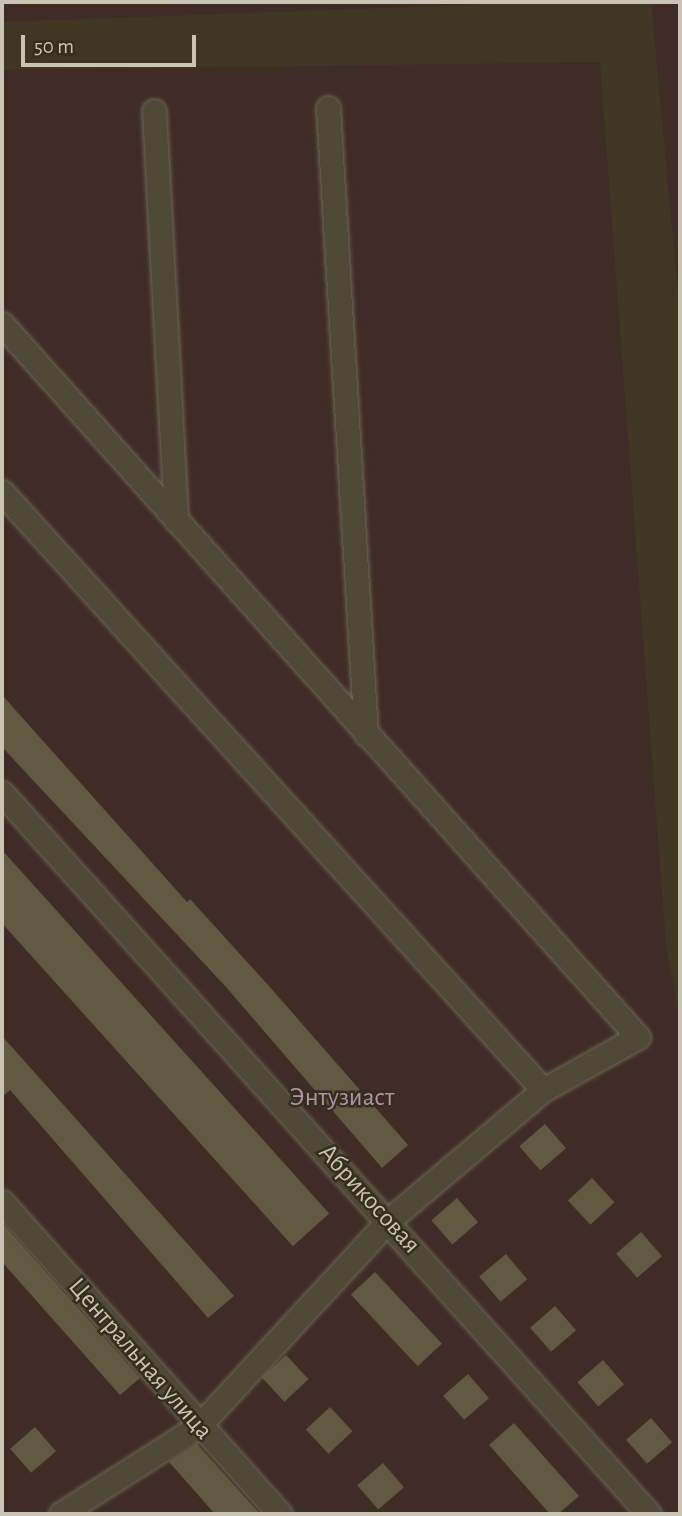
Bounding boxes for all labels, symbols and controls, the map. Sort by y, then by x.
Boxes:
scale bar [24,21,200,65]
text: 50 m [34,36,74,57]
park label: Энтузиаст [290,1082,394,1114]
street label: Абрикосовая [312,1138,426,1260]
street label: Центральная улица [61,1272,219,1446]

